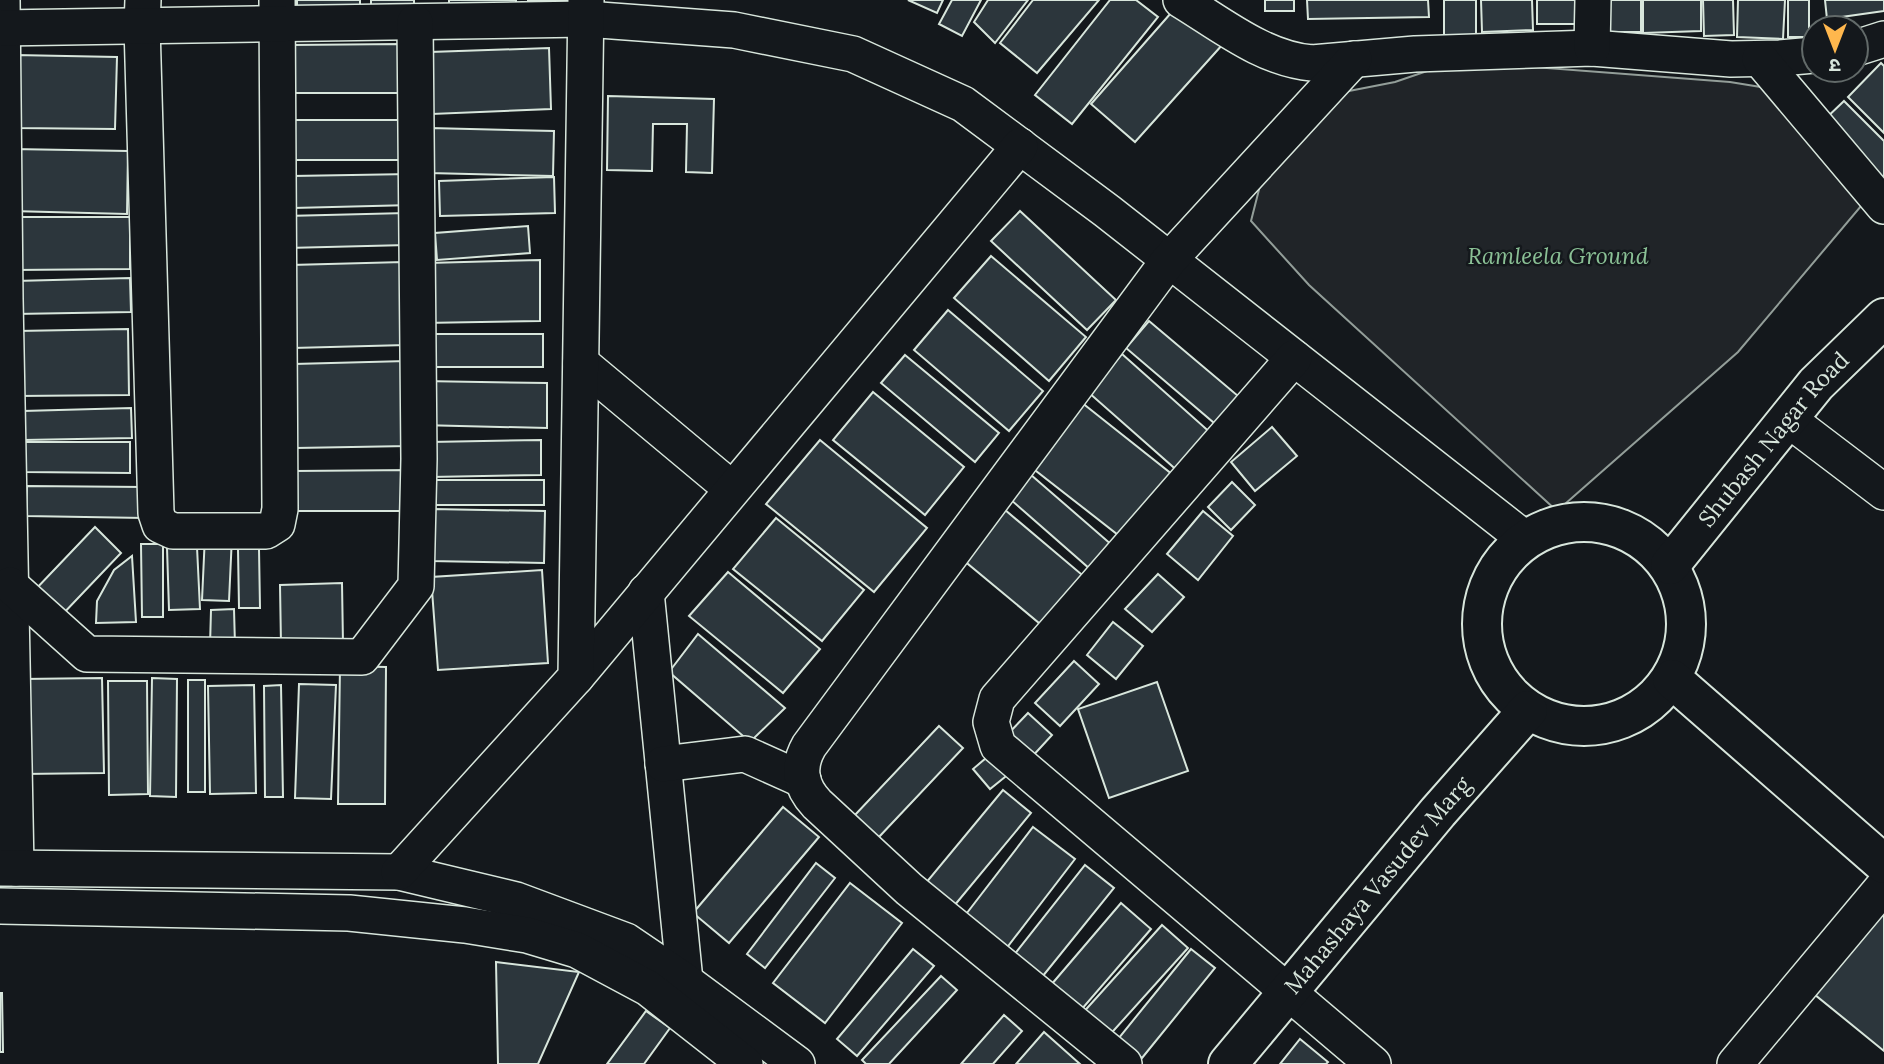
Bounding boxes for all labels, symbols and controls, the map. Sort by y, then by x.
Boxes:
north arrow [1800,14,1870,84]
text: उ [1829,54,1841,78]
park label: Ramleela Ground [1468,241,1649,270]
street label: Shubash Nagar Road [1692,345,1855,532]
street label: Mahashaya Vasudev Marg [1278,769,1477,1000]

